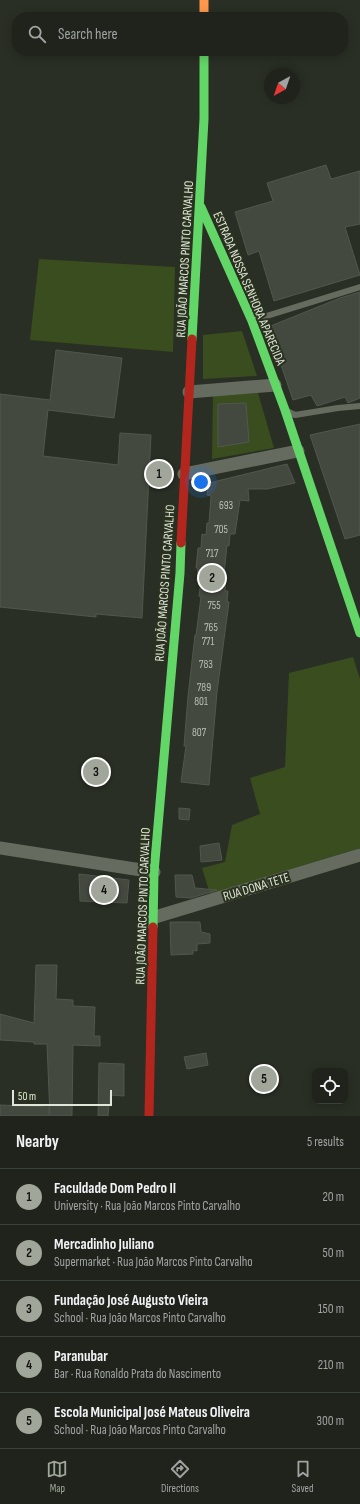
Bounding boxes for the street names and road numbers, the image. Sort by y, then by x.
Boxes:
street label: RUA JOÃO MARCOS PINTO CARVALHO [173,180,197,338]
street label: ESTRADA NOSSA SENHORA APARECIDA [209,209,289,368]
street label: RUA JOÃO MARCOS PINTO CARVALHO [152,504,178,662]
street label: RUA JOÃO MARCOS PINTO CARVALHO [132,827,154,985]
street label: RUA DONA TETE [221,869,291,905]

